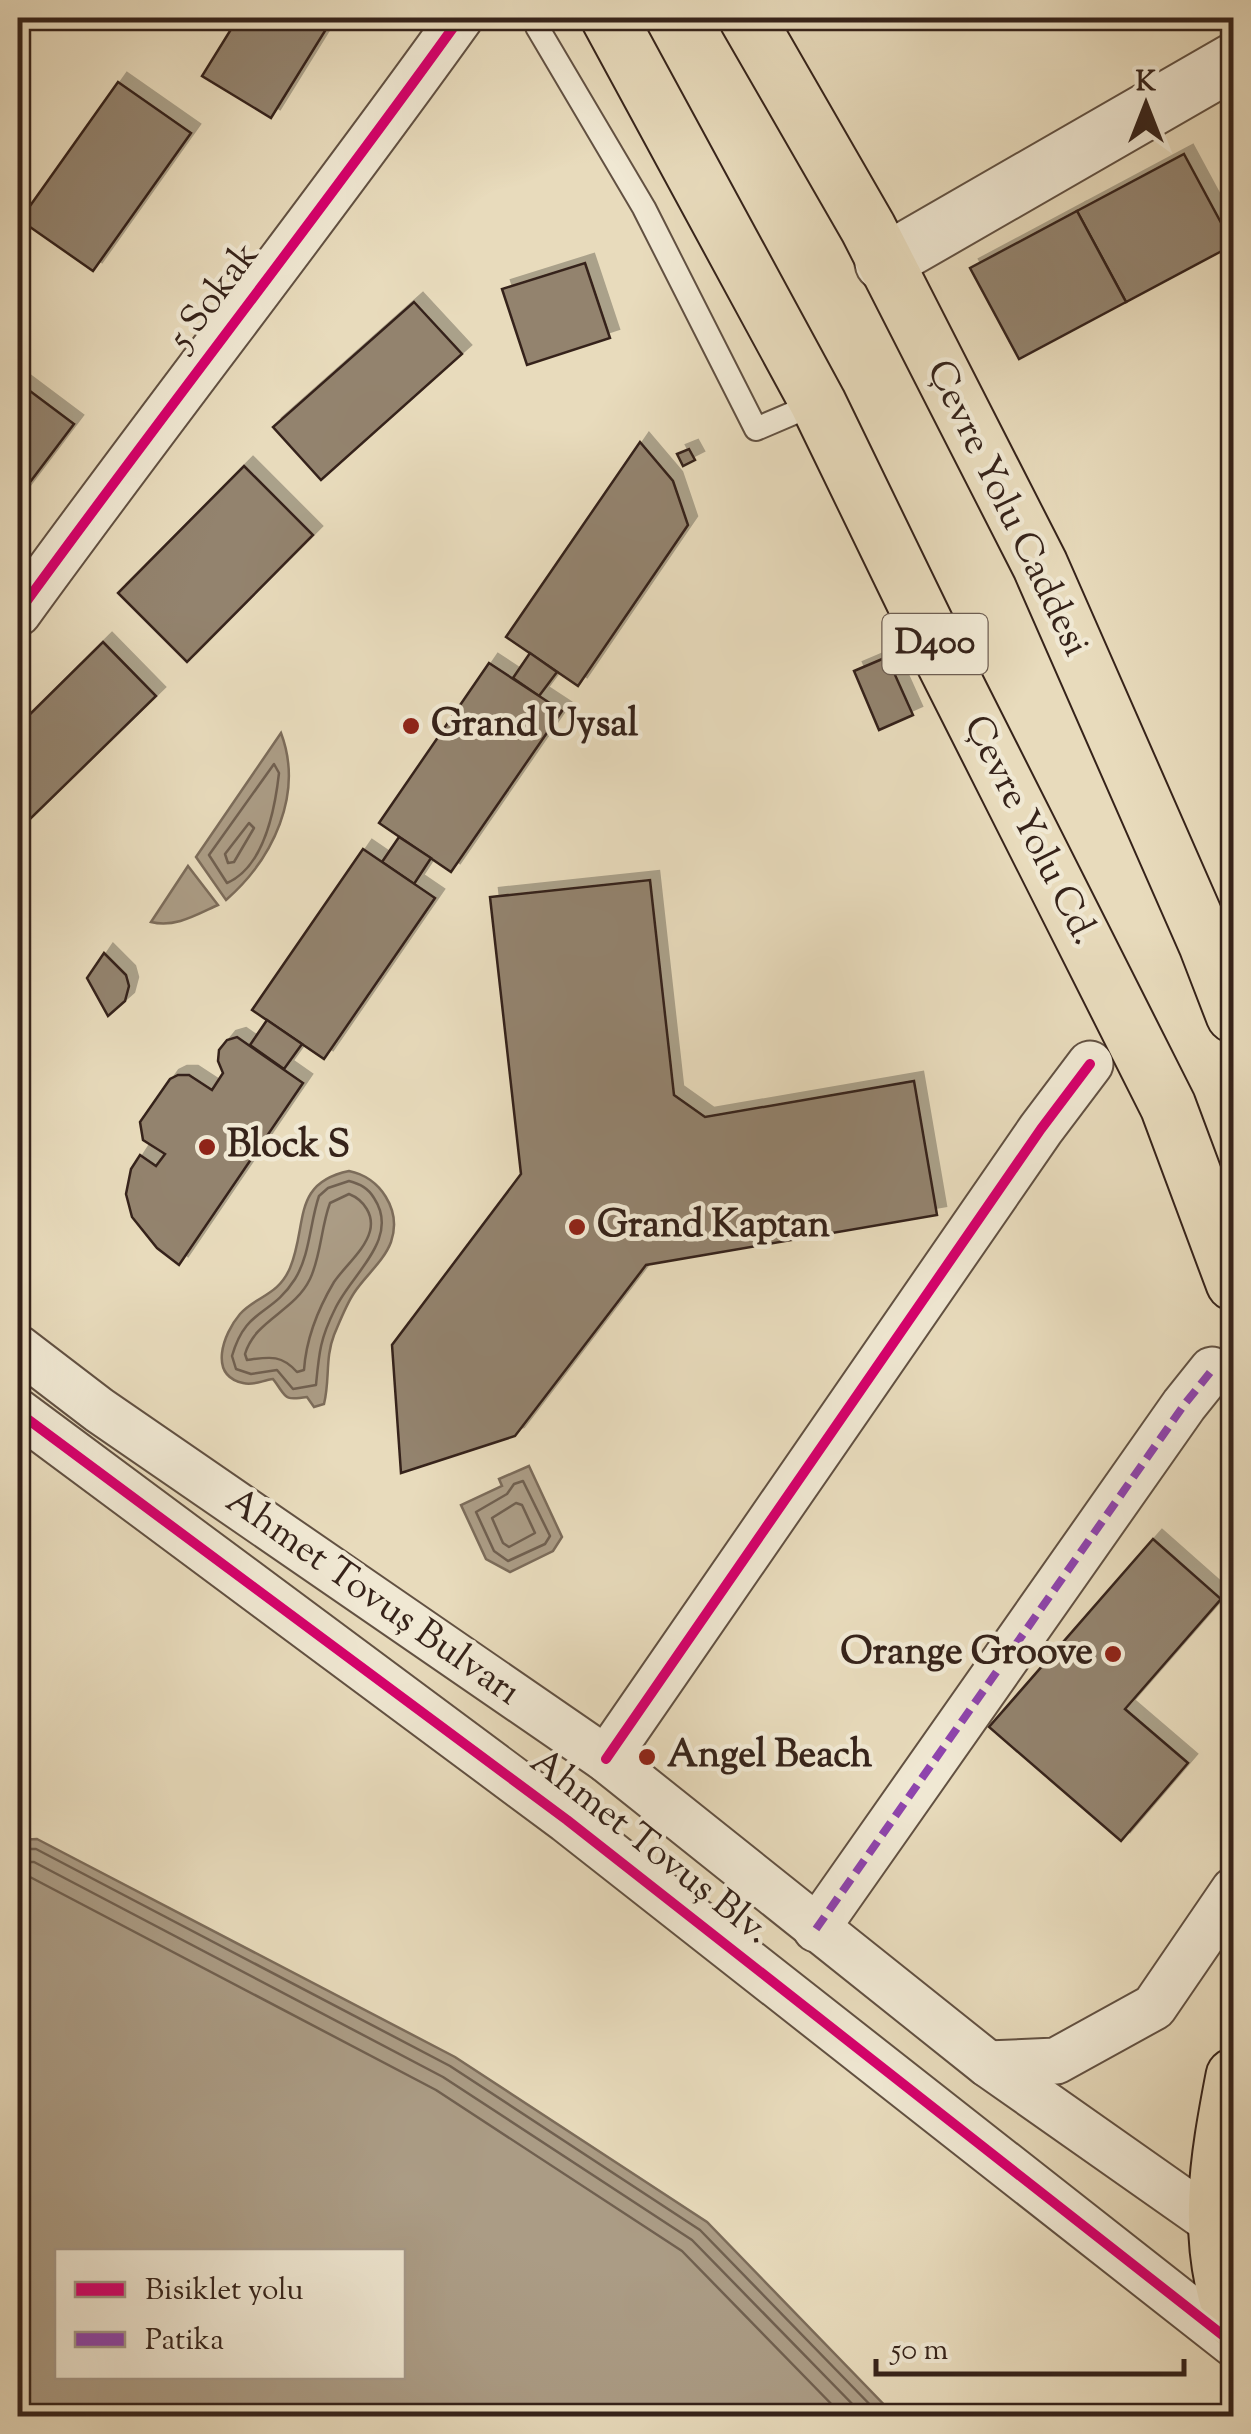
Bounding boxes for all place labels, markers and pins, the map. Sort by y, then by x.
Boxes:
place label: Grand Uysal [431,699,639,753]
marker: Grand Uysal [400,715,422,737]
place label: Block S [227,1120,350,1174]
marker: Block S [196,1136,218,1158]
place label: Grand Kaptan [597,1200,831,1254]
marker: Grand Kaptan [566,1216,588,1238]
place label: Orange Groove [840,1627,1093,1681]
marker: Orange Groove [1102,1643,1124,1665]
place label: Angel Beach [667,1730,873,1784]
marker: Angel Beach [636,1746,658,1768]

